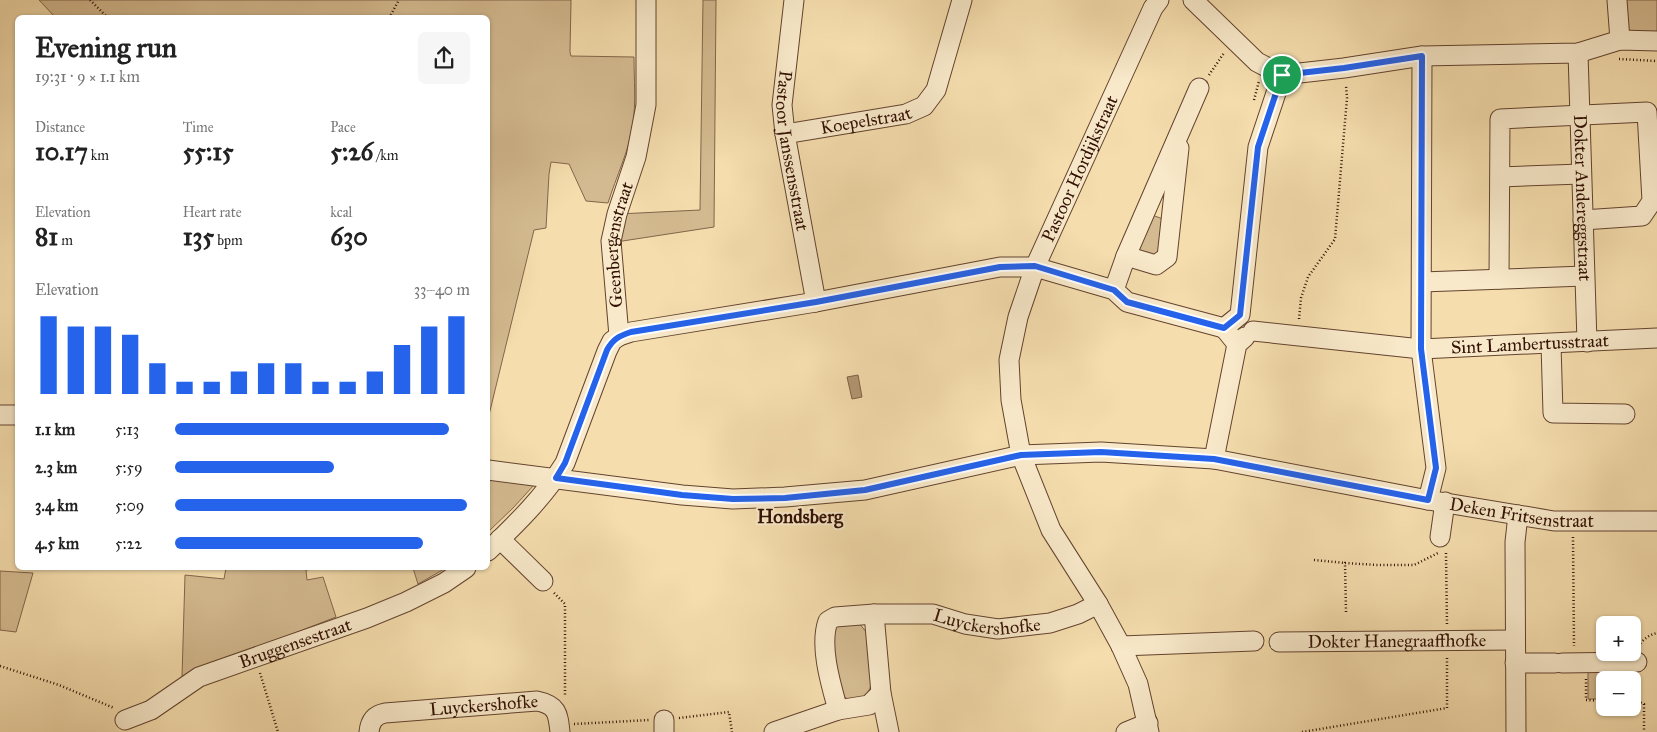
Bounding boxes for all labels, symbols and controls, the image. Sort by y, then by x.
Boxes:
text: Evening run [35,30,177,65]
button: share [418,32,470,84]
pin [1261,54,1303,96]
icon: arrive [1268,61,1296,89]
text: 19:31 · 9 × 1.1 km [35,67,140,86]
street label: Pastoor Janssensstraat [771,69,814,233]
street label: Pastoor Hordijkstraat [1037,91,1123,245]
street label: Koepelstraat [819,102,916,139]
street label: Dokter Andereggstraat [1569,114,1596,282]
text: Distance [35,119,85,136]
text: Time [183,119,214,136]
text: Pace [330,119,356,136]
text: 10.17 [35,136,88,167]
text: 55:15 [183,136,234,167]
text: 5:26 [330,136,373,167]
text: km [88,147,109,164]
text: /km [373,147,398,164]
street label: Geenbergenstraat [600,178,638,309]
text: Elevation [35,204,91,221]
text: Heart rate [183,204,242,221]
text: kcal [330,204,352,221]
text: 81 [35,221,58,252]
text: 135 [183,221,214,252]
text: 630 [330,221,368,252]
text: m [58,232,73,249]
text: bpm [214,232,243,249]
text: Elevation [35,280,99,299]
text: 33–40 m [414,280,470,299]
street label: Sint Lambertusstraat [1450,329,1610,359]
text: 1.1 km [35,420,75,439]
text: 5:13 [115,420,139,439]
text: 2.3 km [35,458,77,477]
text: 5:59 [115,458,143,477]
street label: Deken Fritsenstraat [1448,493,1594,532]
text: 3.4 km [35,496,78,515]
text: 5:09 [115,496,144,515]
district label: Hondsberg [757,505,844,529]
text: 4.5 km [35,534,79,553]
text: 5:22 [115,534,142,553]
street label: Luyckershofke [931,604,1042,640]
street label: Bruggensestraat [236,613,355,673]
map controls [1596,616,1641,716]
button: + [1596,616,1641,661]
street label: Dokter Hanegraaffhofke [1308,629,1486,653]
button: − [1596,671,1641,716]
street label: Luyckershofke [429,690,539,720]

